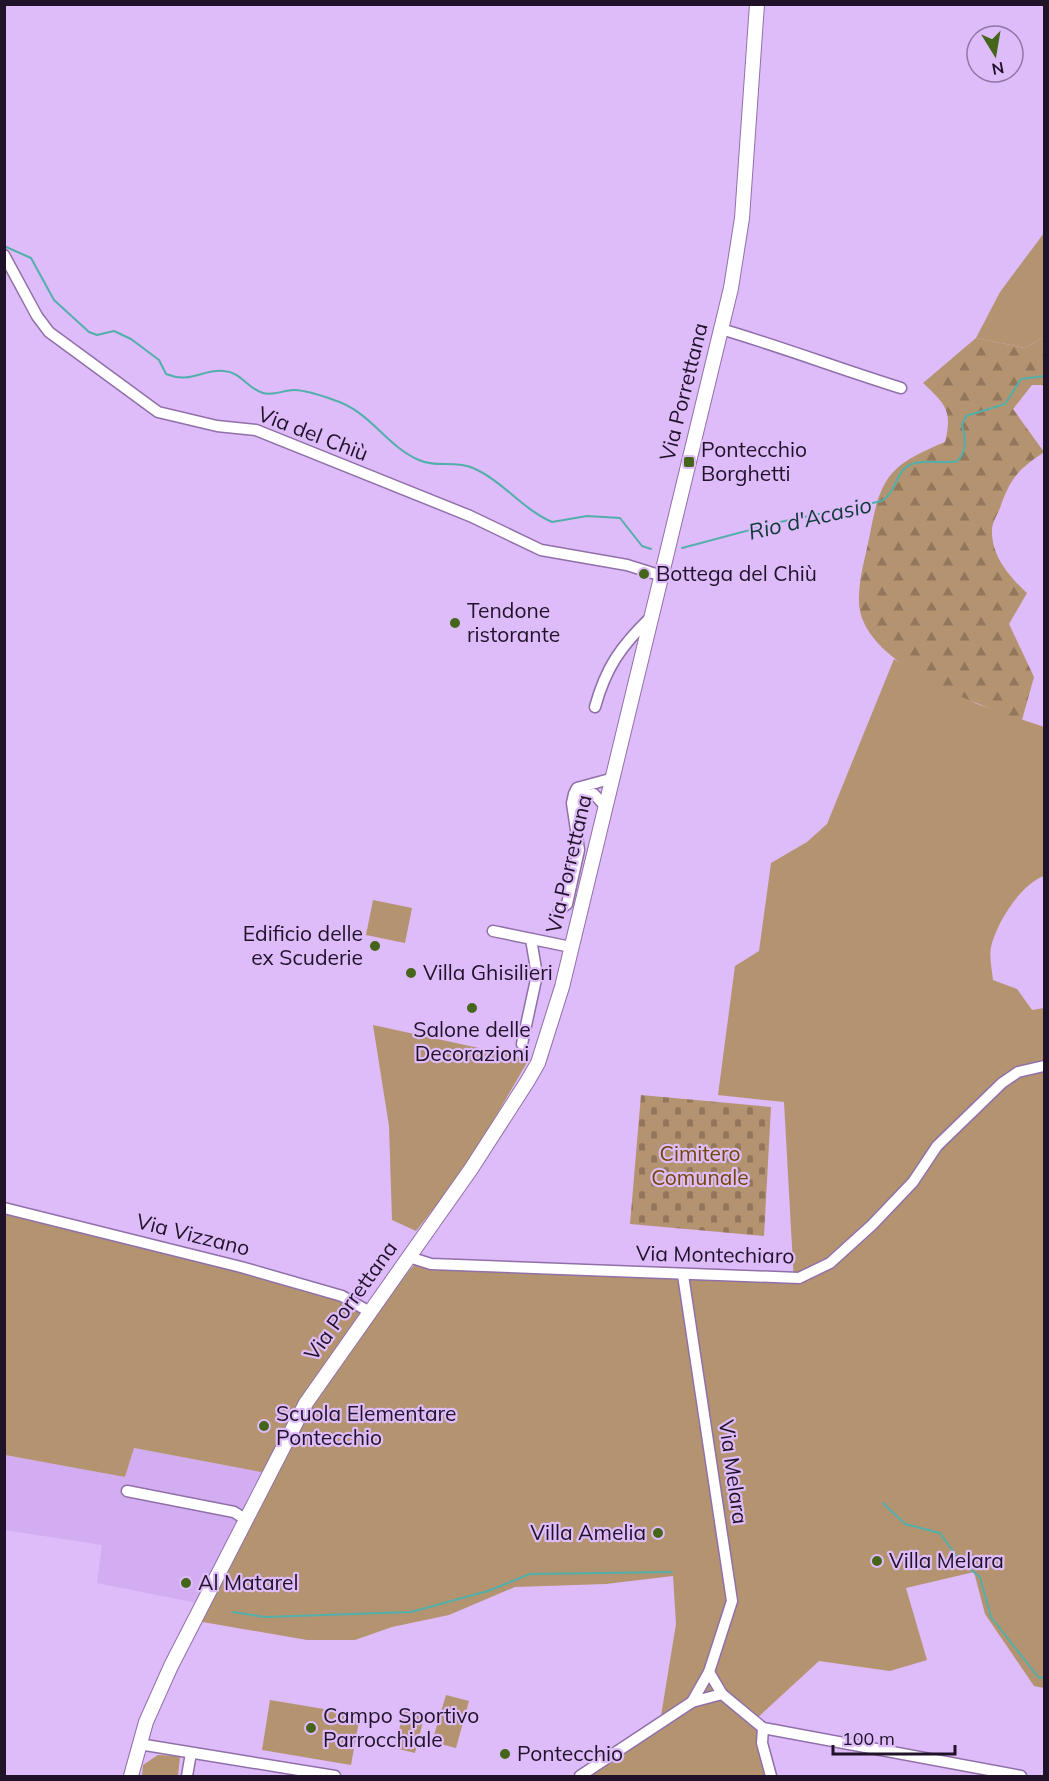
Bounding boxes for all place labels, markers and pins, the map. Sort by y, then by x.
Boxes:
place label: Pontecchio Borghetti [701,436,807,486]
marker: Pontecchio Borghetti [682,455,696,469]
place label: Bottega del Chiù [656,560,817,586]
marker: Bottega del Chiù [637,567,651,581]
place label: Tendone ristorante [467,597,560,647]
marker: Tendone ristorante [448,616,462,630]
place label: Edificio delle ex Scuderie [243,920,363,970]
marker: Edificio delle ex Scuderie [368,939,382,953]
place label: Villa Ghisilieri [423,959,553,985]
marker: Villa Ghisilieri [404,966,418,980]
marker: Salone delle Decorazioni [465,1001,479,1015]
place label: Salone delle Decorazioni [413,1016,531,1066]
place label: Scuola Elementare Pontecchio [276,1400,456,1450]
marker: Scuola Elementare Pontecchio [257,1419,271,1433]
place label: Villa Amelia [530,1519,646,1545]
marker: Villa Amelia [651,1526,665,1540]
place label: Villa Melara [889,1547,1004,1573]
marker: Villa Melara [870,1554,884,1568]
place label: Al Matarel [198,1569,298,1595]
marker: Al Matarel [179,1576,193,1590]
place label: Campo Sportivo Parrocchiale [323,1702,479,1752]
marker: Campo Sportivo Parrocchiale [304,1721,318,1735]
place label: Pontecchio [517,1740,623,1766]
marker: Pontecchio [498,1747,512,1761]

